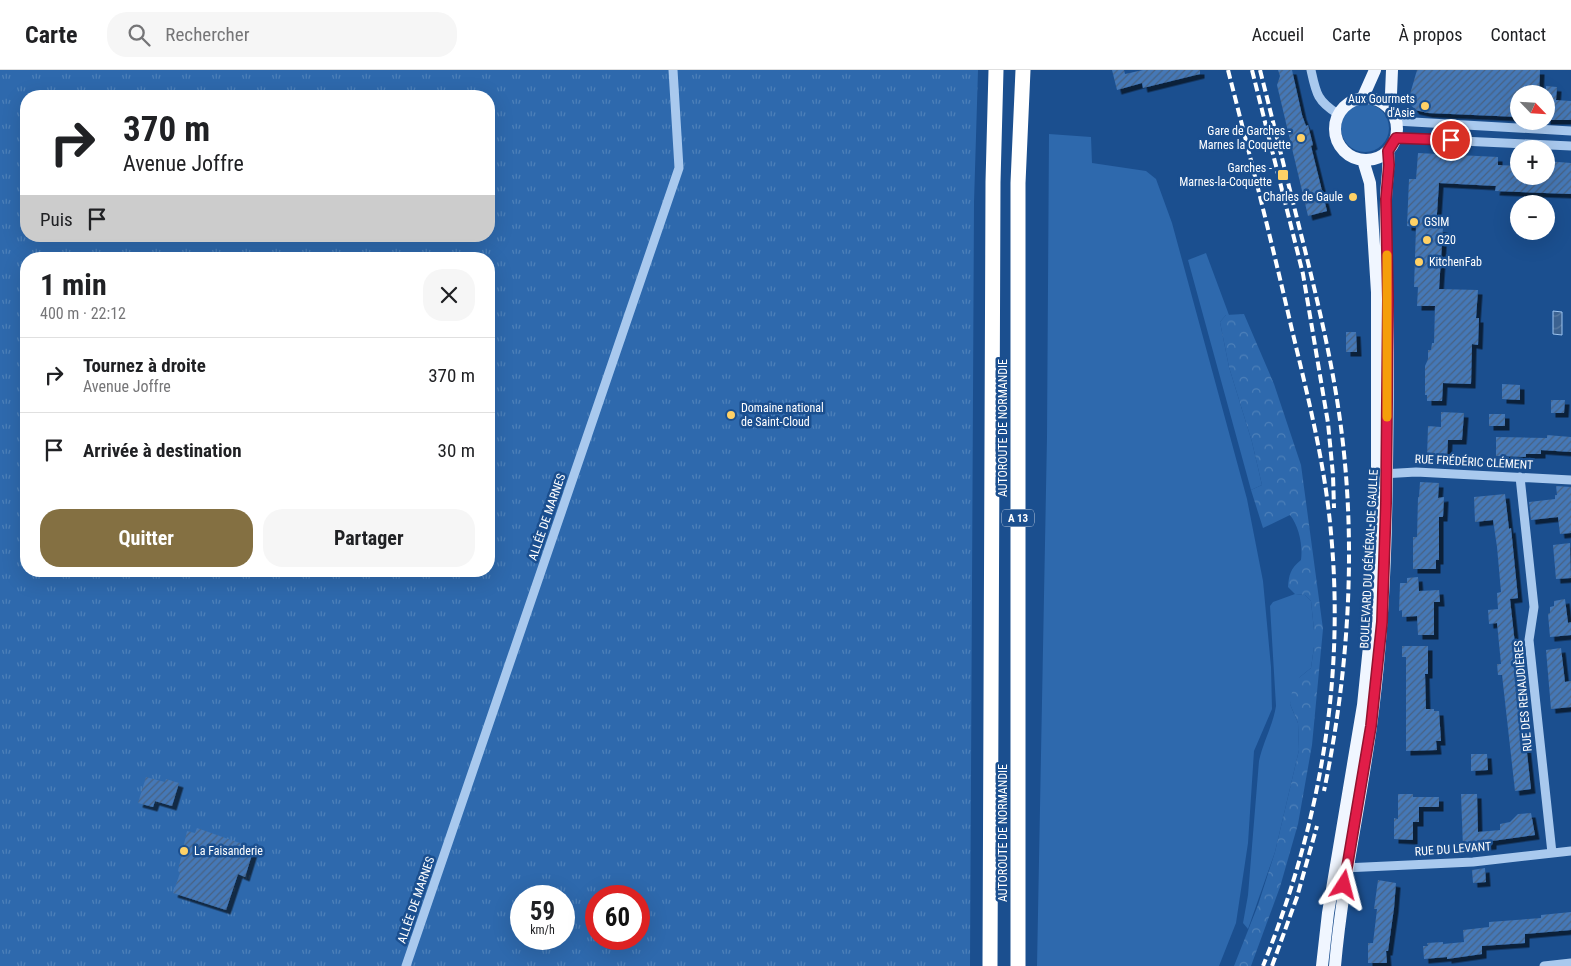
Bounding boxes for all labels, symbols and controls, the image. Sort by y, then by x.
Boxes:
search box [107,12,457,57]
text: Carte [25,21,77,49]
icon: search [125,21,153,49]
text: Rechercher [165,23,249,46]
text: Accueil [1252,24,1304,45]
text: Carte [1332,24,1371,45]
text: À propos [1399,24,1462,45]
text: Contact [1490,24,1546,45]
north arrow [1510,85,1555,130]
map controls [1510,85,1555,240]
place label: Aux Gourmets d'Asie [1348,92,1415,120]
marker: Aux Gourmets d'Asie [1419,100,1431,112]
text: 370 m [123,109,210,150]
icon: right [40,110,105,175]
pin [1430,119,1472,161]
place label: Gare de Garches - Marnes la Coquette [1199,124,1291,152]
icon: arrive [1437,126,1465,154]
marker: Gare de Garches - Marnes la Coquette [1295,132,1307,144]
button: + [1510,140,1555,185]
text: Avenue Joffre [123,151,244,176]
place label: Garches - Marnes-la-Coquette [1179,161,1272,189]
marker: Garches - Marnes-la-Coquette [1276,168,1290,182]
place label: Charles de Gaule [1263,190,1343,204]
marker: Charles de Gaule [1347,191,1359,203]
button: − [1510,195,1555,240]
icon: arrive [83,205,111,233]
text: Puis [40,208,73,231]
place label: GSIM [1424,215,1449,229]
marker: GSIM [1408,216,1420,228]
place label: G20 [1437,233,1456,247]
marker: G20 [1421,234,1433,246]
place label: KitchenFab [1429,255,1482,269]
marker: KitchenFab [1413,256,1425,268]
text: 1 min [40,267,107,302]
button: close [423,269,475,321]
text: 400 m · 22:12 [40,304,126,323]
text: Tournez à droite [83,354,206,377]
street label: AUTOROUTE DE NORMANDIE [996,359,1010,497]
icon: right [40,361,68,389]
text: 370 m [428,364,475,387]
text: Avenue Joffre [83,377,171,396]
place label: Domaine national de Saint-Cloud [741,401,824,429]
marker: Domaine national de Saint-Cloud [725,409,737,421]
icon: arrive [40,436,68,464]
text: Arrivée à destination [83,439,242,462]
text: 30 m [438,439,475,462]
street label: RUE FRÉDÉRIC CLÉMENT [1414,451,1534,472]
street label: BOULEVARD DU GÉNÉRAL DE GAULLE [1356,469,1381,649]
street label: ALLÉE DE MARNES [525,472,568,562]
button: Quitter [40,509,253,567]
button: Partager [263,509,475,567]
road number: A 13 [1002,509,1034,526]
street label: RUE DES RENAUDIÈRES [1510,640,1535,752]
street label: AUTOROUTE DE NORMANDIE [996,764,1010,902]
street label: RUE DU LEVANT [1414,839,1492,859]
place label: La Faisanderie [194,844,263,858]
marker: La Faisanderie [178,845,190,857]
street label: ALLÉE DE MARNES [394,855,437,945]
position arrow [1317,858,1369,910]
speed limit sign: 60 [585,885,650,950]
text: 59 [530,897,555,926]
text: km/h [530,923,555,937]

